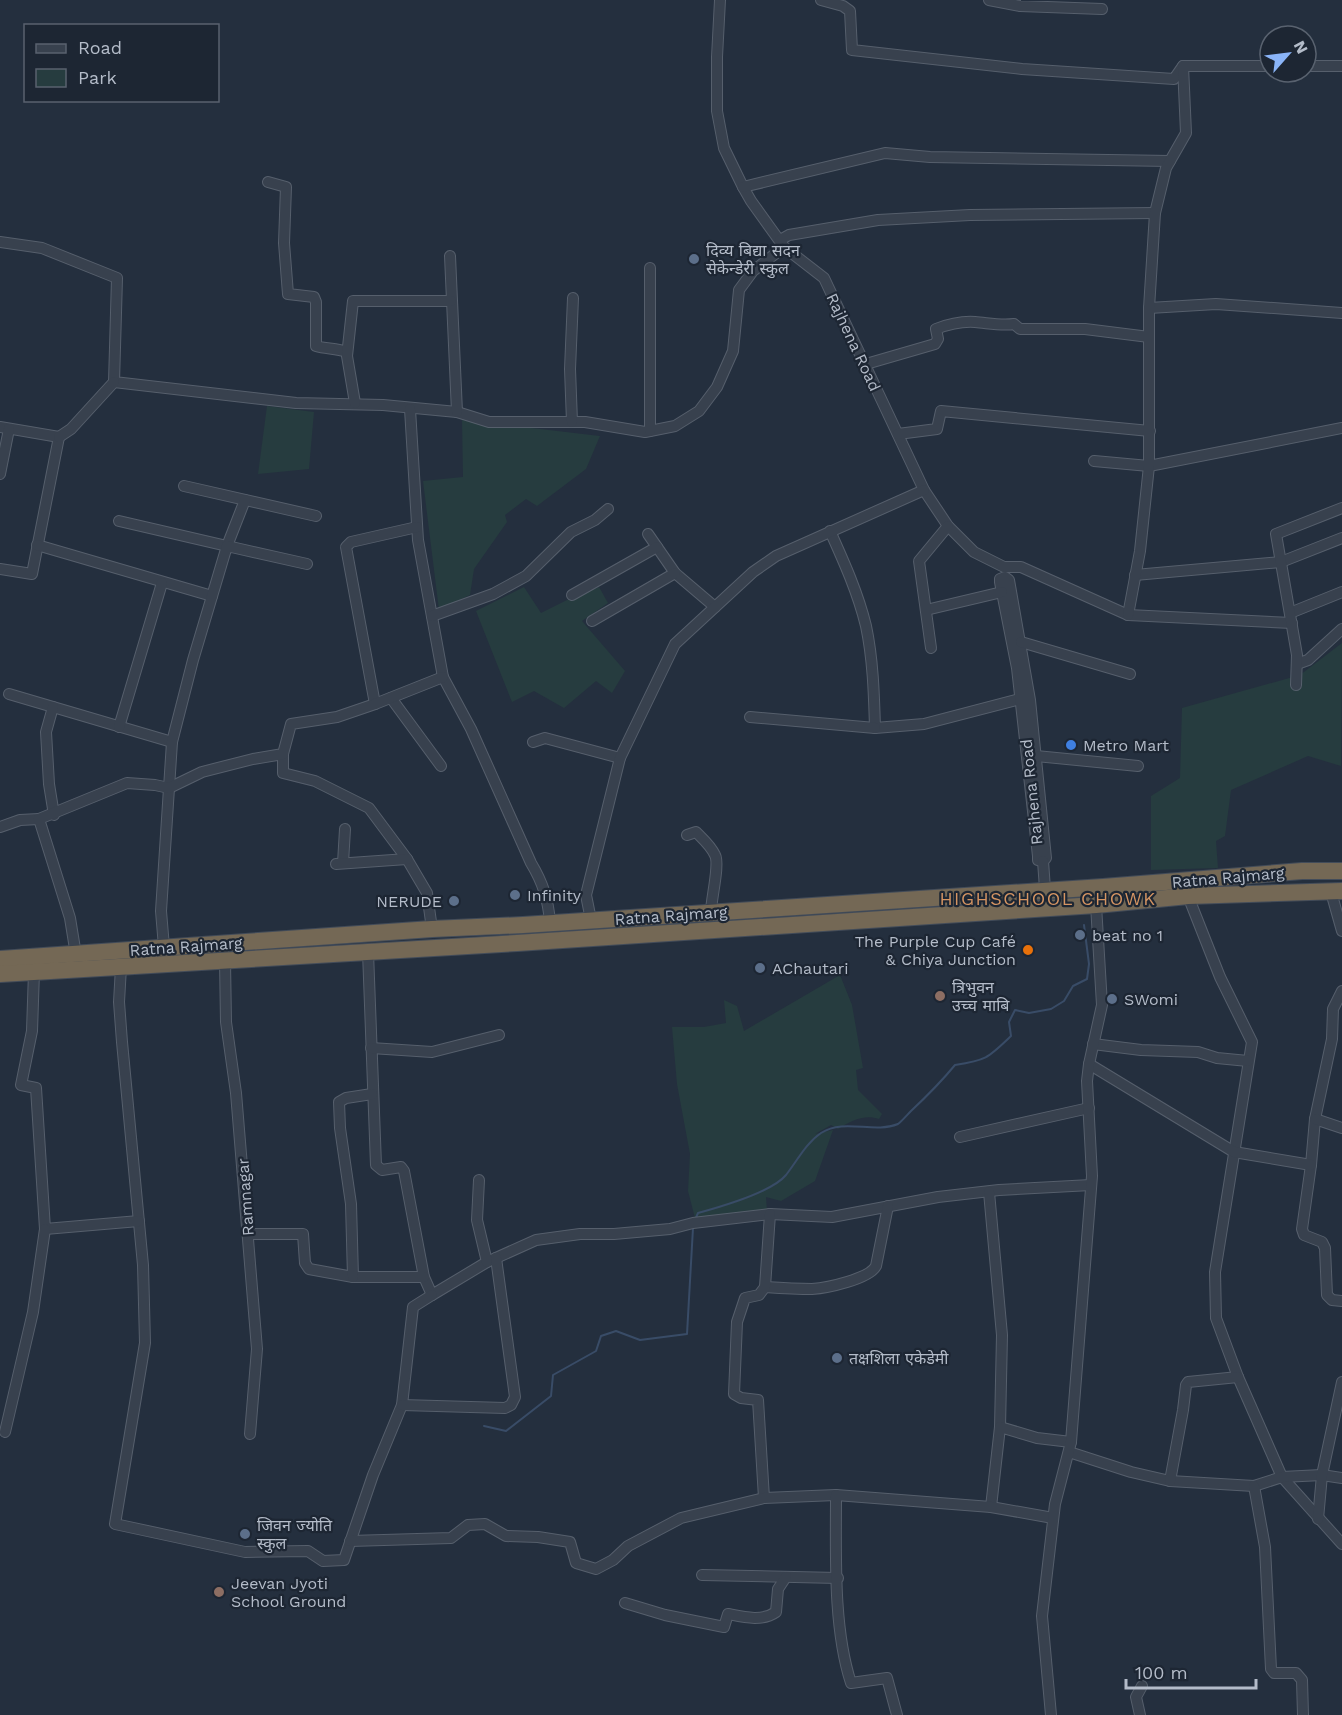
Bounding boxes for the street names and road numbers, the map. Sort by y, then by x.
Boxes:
street label: Rajhena Road [822,290,885,394]
street label: Rajhena Road [1016,738,1046,846]
street label: Ratna Rajmarg [1171,863,1286,892]
street label: Ratna Rajmarg [614,902,729,929]
street label: Ratna Rajmarg [129,933,244,960]
street label: Ramnagar [233,1157,258,1237]

